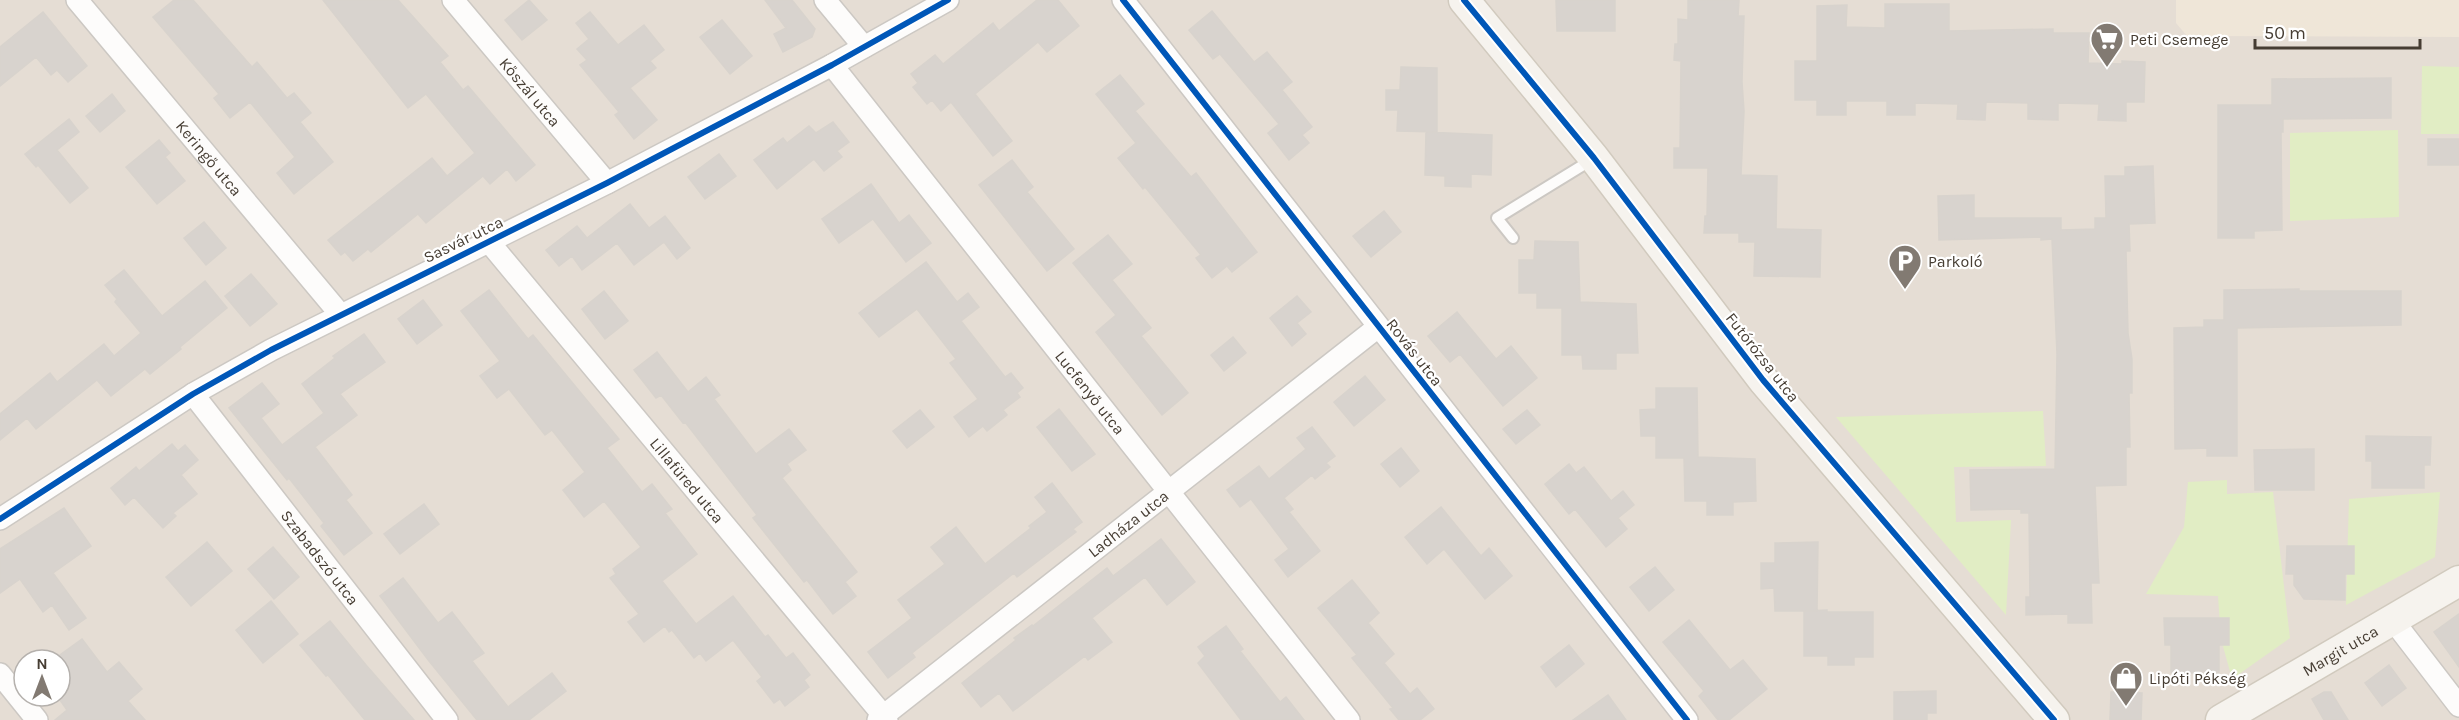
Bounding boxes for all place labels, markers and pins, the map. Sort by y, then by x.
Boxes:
supermarket icon: Peti Csemege [2089,21,2125,68]
place label: Peti Csemege [2130,30,2229,49]
parking icon: Parkoló [1887,243,1923,290]
place label: Parkoló [1928,252,1982,271]
shop icon: Lipóti Pékség [2108,660,2144,707]
place label: Lipóti Pékség [2149,669,2246,688]

